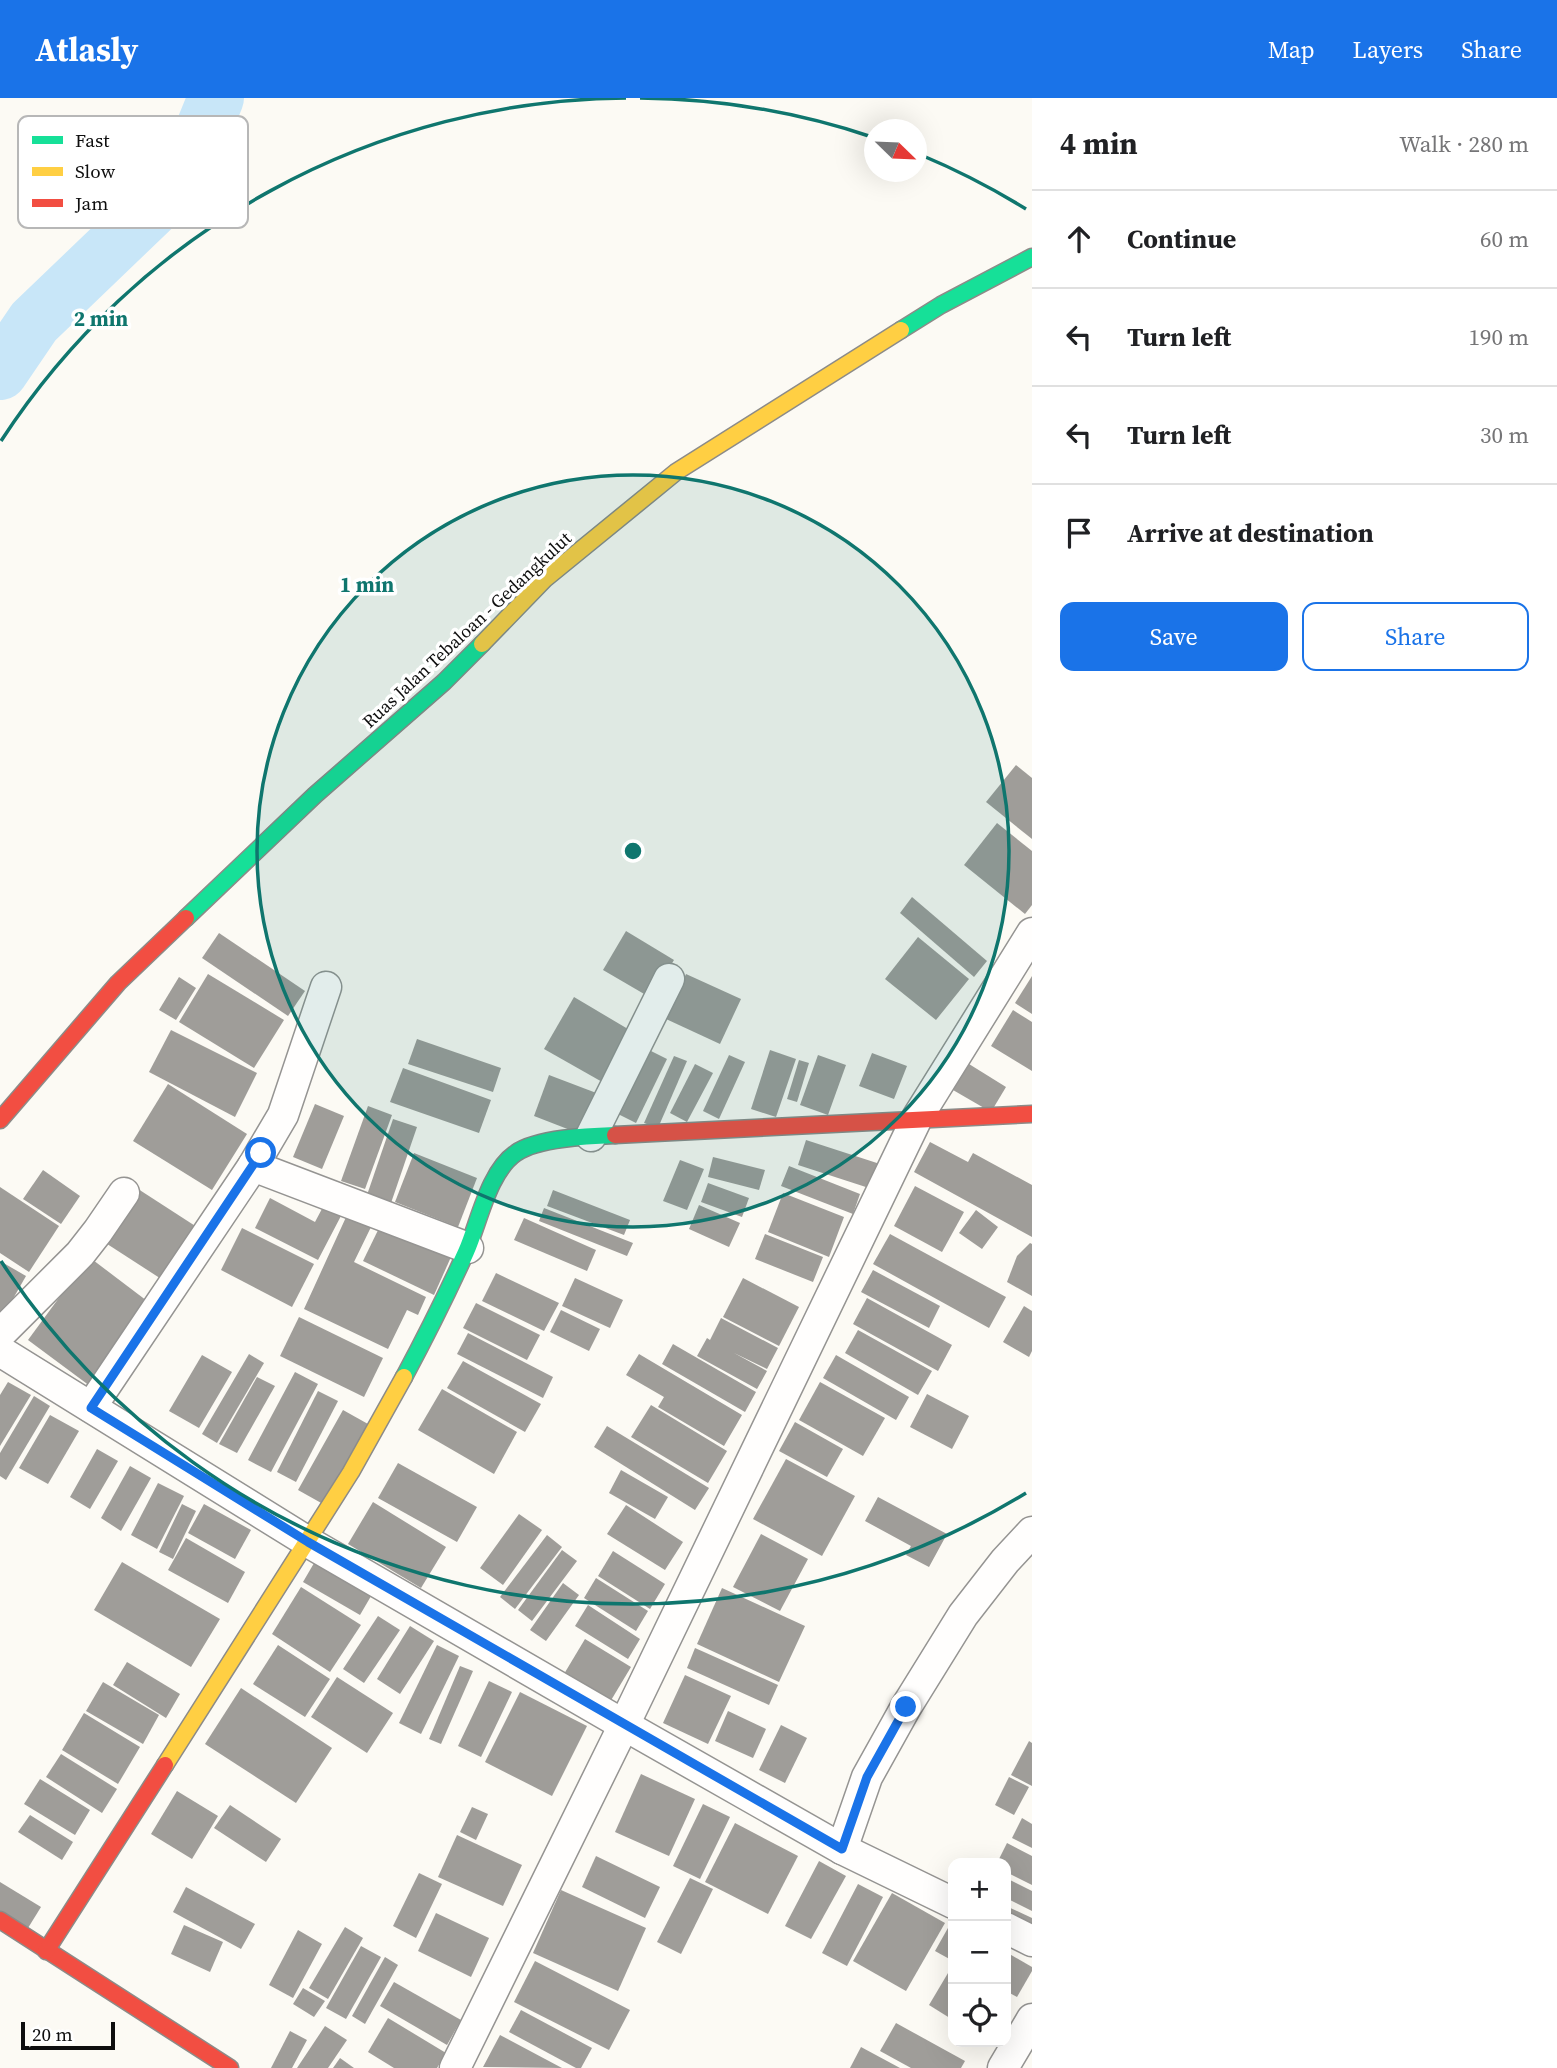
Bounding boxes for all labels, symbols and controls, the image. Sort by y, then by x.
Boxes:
text: Atlasly [35,27,138,72]
text: Map [1268,33,1315,66]
text: Layers [1353,33,1423,66]
text: Share [1461,33,1522,66]
legend [18,116,248,228]
north arrow [864,119,927,182]
text: 4 min [1060,123,1138,164]
text: Fast [75,127,110,153]
text: Walk · 280 m [1399,128,1529,160]
text: Slow [75,158,116,184]
text: Jam [74,190,108,216]
icon: ahead [1060,220,1098,258]
text: Continue [1127,221,1236,257]
text: 60 m [1480,223,1529,255]
text: 2 min [74,304,128,333]
icon: left [1060,318,1098,356]
text: Turn left [1127,319,1231,355]
text: 190 m [1468,321,1529,353]
icon: left [1060,416,1098,454]
text: Turn left [1127,417,1231,453]
text: 30 m [1480,419,1529,451]
icon: arrive [1060,514,1098,552]
text: Arrive at destination [1127,515,1374,551]
street label: Ruas Jalan Tebaloan - Gedangkulut [357,526,577,733]
text: 1 min [340,570,394,599]
button: Save [1060,602,1288,671]
button: Share [1302,602,1529,671]
centre of rings [621,839,645,863]
route start [245,1137,276,1168]
route end [890,1691,921,1722]
map controls [948,1858,1011,2047]
button: + [948,1858,1011,1921]
button: − [948,1921,1011,1984]
button: locate [948,1984,1011,2047]
scale bar [21,2019,116,2051]
text: 20 m [32,2021,73,2047]

